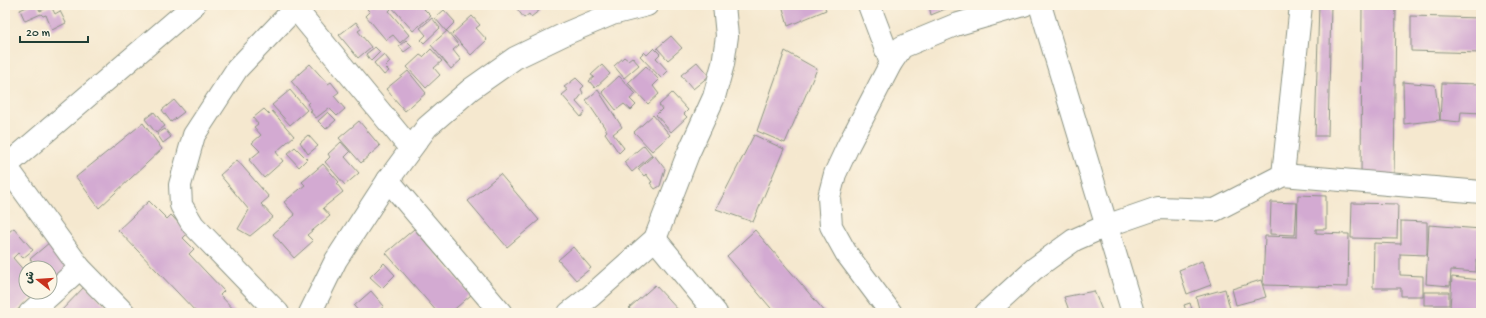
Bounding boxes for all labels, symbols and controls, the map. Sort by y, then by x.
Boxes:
scale bar [20,18,88,44]
text: 20 m [26,27,51,41]
north arrow [18,260,58,300]
text: ش [23,270,38,285]

